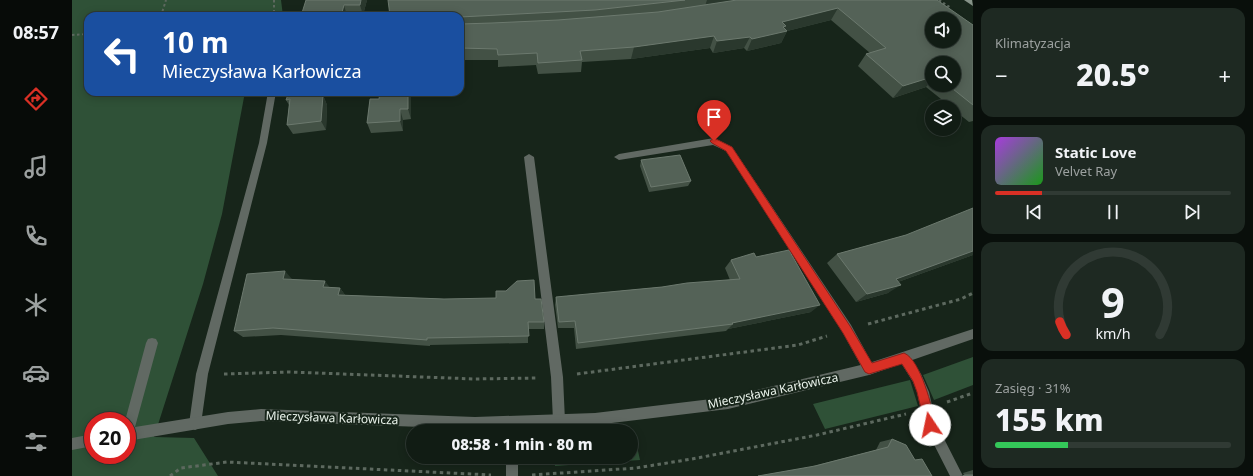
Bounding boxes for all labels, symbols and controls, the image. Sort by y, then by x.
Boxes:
map controls [925,12,961,136]
button: sound [925,12,961,48]
text: 08:57 [13,20,59,44]
text: 10 m [162,23,229,61]
icon: left [96,28,148,80]
text: Klimatyzacja [995,34,1071,52]
text: 20.5° [1076,54,1150,95]
button: search [925,56,961,92]
text: Mieczysława Karłowicza [162,59,362,83]
text: − [995,60,1008,90]
text: + [1218,60,1231,90]
icon: directions [22,85,50,113]
pin [697,100,731,141]
button: layers [925,100,961,136]
icon: arrive [703,106,725,128]
text: Static Love [1055,142,1136,162]
icon: music [22,153,50,181]
text: Velvet Ray [1055,162,1117,180]
icon: previous [1023,201,1045,223]
icon: pause [1102,201,1124,223]
icon: next [1181,201,1203,223]
icon: phone [22,222,50,250]
text: 9 [1101,273,1125,329]
icon: climate [22,291,50,319]
text: km/h [1095,323,1131,342]
icon: car [22,359,50,387]
street label: Mieczysława Karłowicza [706,368,840,413]
text: Zasięg · 31% [995,379,1071,397]
text: 155 km [995,399,1104,440]
position arrow [909,404,951,446]
street label: Mieczysława Karłowicza [265,407,399,428]
speed limit sign: 20 [84,412,136,464]
icon: filters [22,428,50,456]
text: 08:58 · 1 min · 80 m [451,434,593,454]

